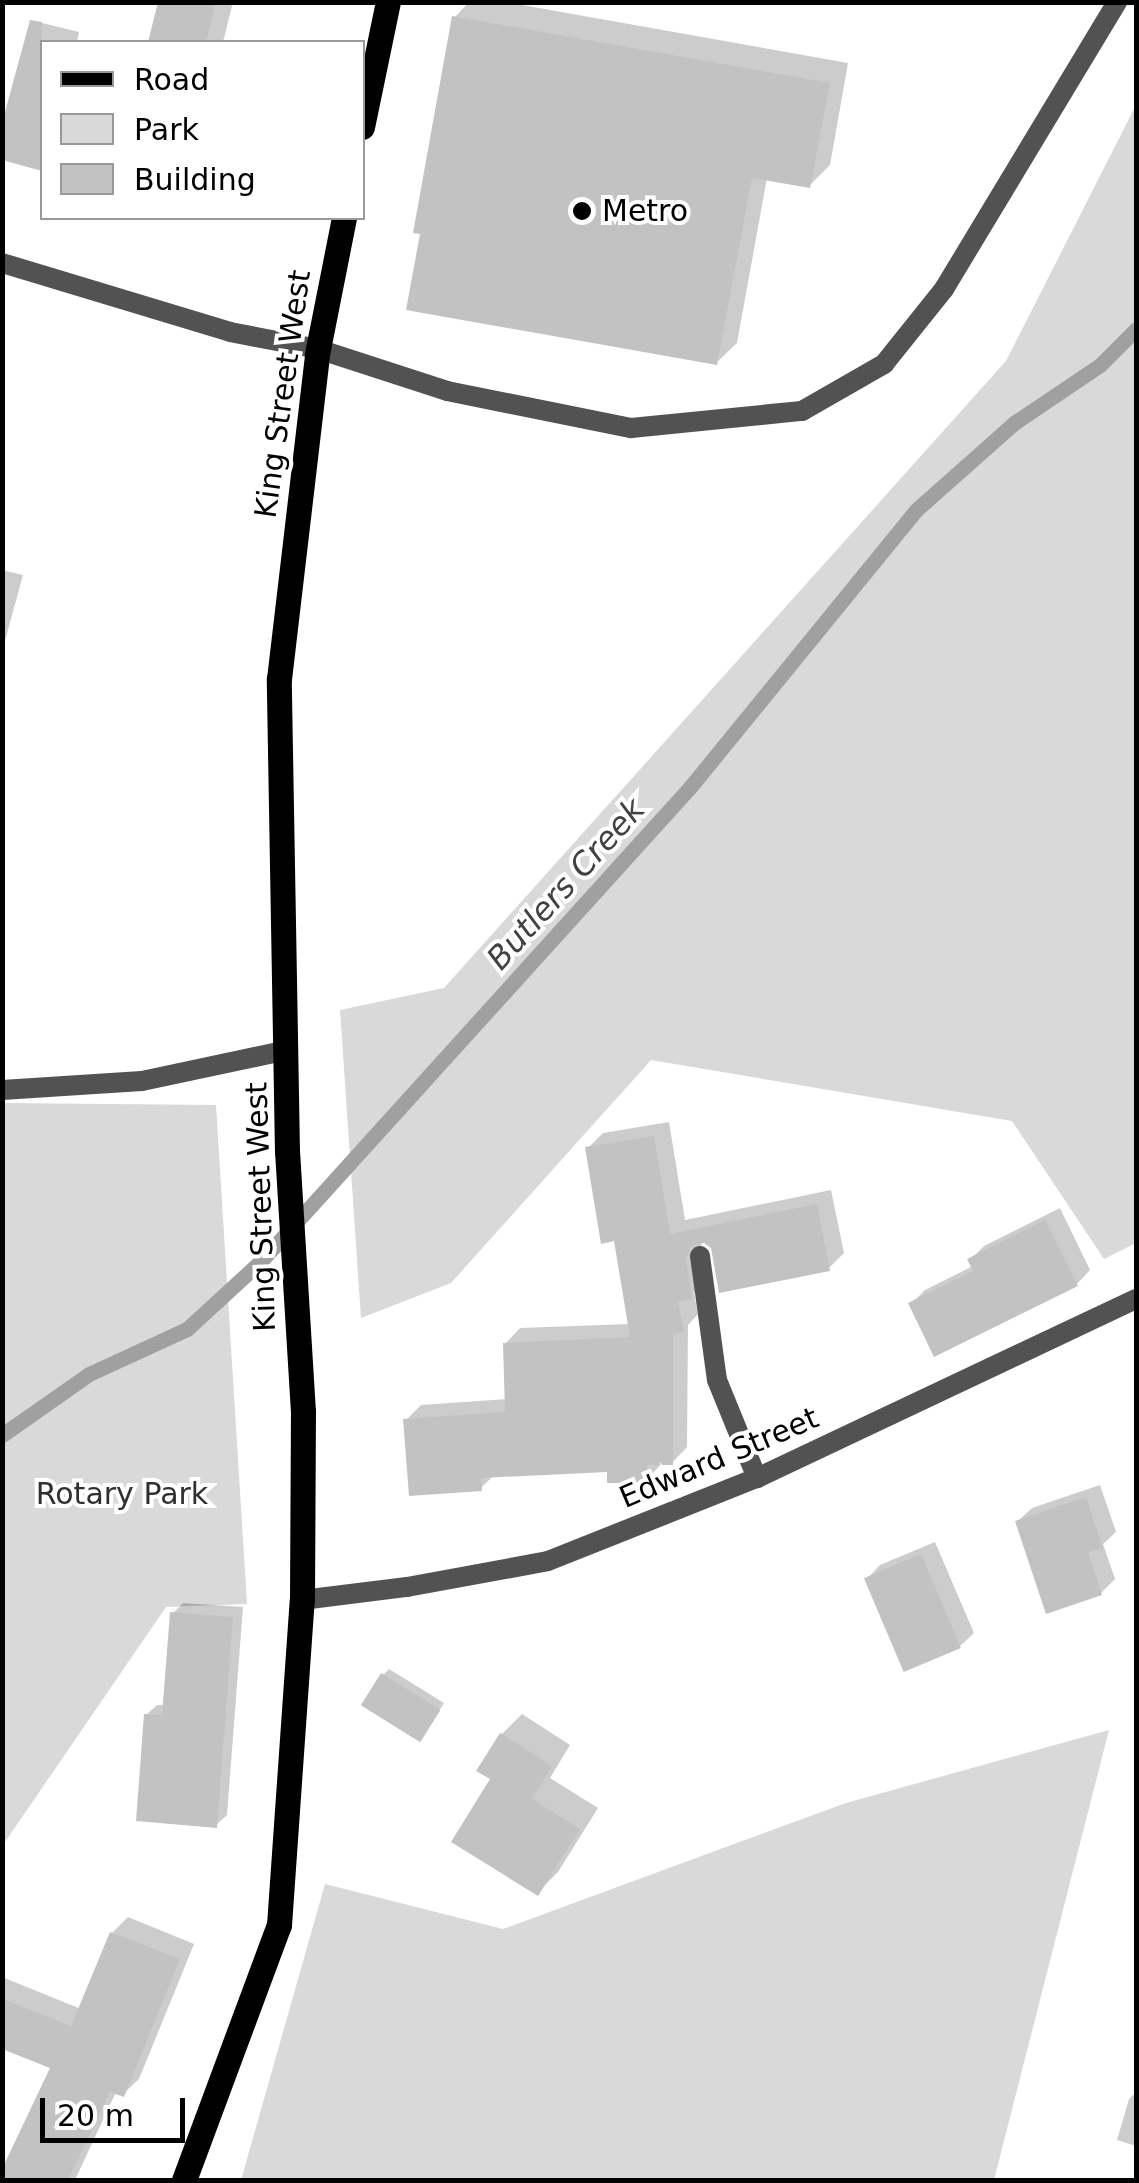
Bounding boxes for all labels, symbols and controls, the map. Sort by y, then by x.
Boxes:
legend [40,40,365,220]
text: Road [134,62,209,97]
text: Park [134,112,199,147]
text: Building [134,162,256,197]
place label: Metro [602,193,688,229]
marker: Metro [571,200,593,222]
street label: King Street West [248,268,318,520]
water label: Butlers Creek [479,791,653,977]
street label: King Street West [239,1081,283,1333]
street label: Edward Street [614,1400,824,1516]
park label: Rotary Park [36,1476,208,1512]
scale bar [45,2078,190,2140]
text: 20 m [57,2098,134,2133]

